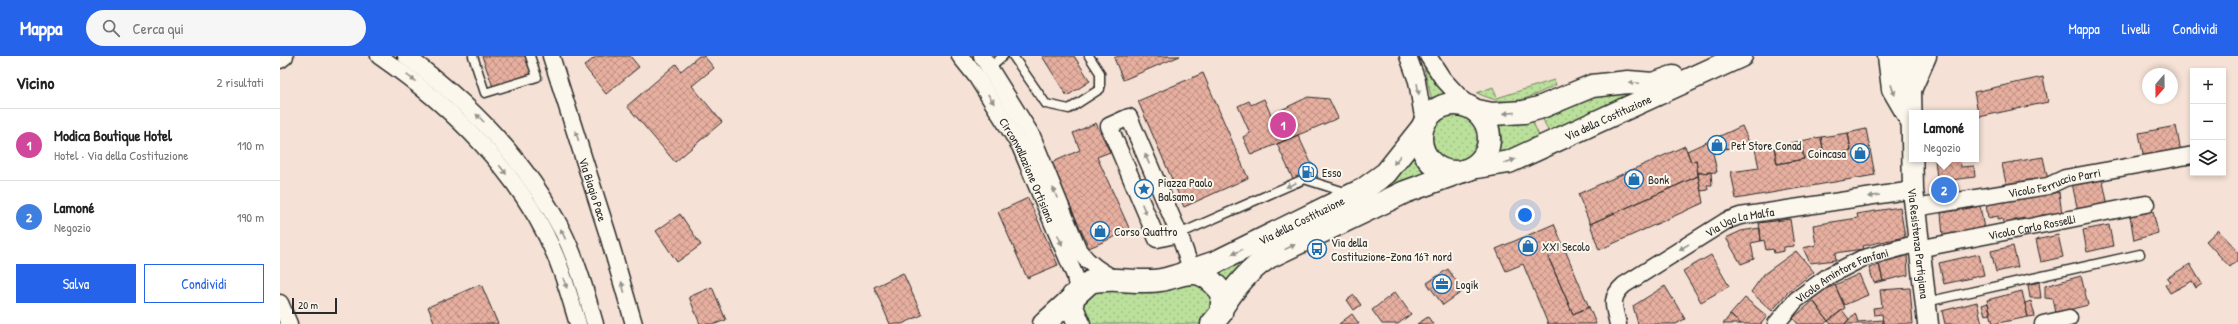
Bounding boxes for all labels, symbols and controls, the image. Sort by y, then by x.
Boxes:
search box [86,10,366,46]
text: Mappa [20,15,62,41]
icon: search [100,17,122,39]
text: Cerca qui [132,18,184,39]
text: Mappa [2068,19,2100,38]
text: Livelli [2122,19,2150,38]
text: Condividi [2172,19,2218,38]
north arrow [2142,68,2178,104]
map controls [2190,68,2226,176]
button: + [2190,68,2226,104]
text: Vicino [16,71,54,94]
text: 2 risultati [216,73,264,91]
one-way arrow [406,74,416,82]
one-way arrow [1628,79,1640,86]
one-way arrow [1415,83,1421,95]
one-way arrow [1891,84,1897,96]
street label: Via della Costituzione [1562,90,1654,144]
one-way arrow [987,94,995,104]
button: − [2190,104,2226,140]
pin: 1 [1270,110,1296,140]
one-way arrow [1503,110,1515,116]
popup [1909,110,1979,162]
one-way arrow [475,113,485,123]
street label: Circonvallazione Ortisiana [996,114,1060,225]
text: Lamoné [1924,117,1964,138]
text: Modica Boutique Hotel [54,125,172,146]
one-way arrow [573,129,579,141]
shop icon: Pet Store Conad [1706,134,1728,156]
text: 1 [27,136,31,154]
text: 110 m [237,136,264,154]
place label: Pet Store Conad [1731,137,1802,154]
text: Negozio [1924,138,1961,156]
button: layers [2190,140,2226,176]
shop icon: Coincasa [1849,142,1871,164]
place label: Coincasa [1808,145,1846,162]
text: Hotel · Via della Costituzione [54,146,188,164]
one-way arrow [1144,153,1150,165]
one-way arrow [1393,154,1401,165]
street label: Via Biagio Pace [575,155,612,224]
one-way arrow [1504,158,1516,164]
fuel station icon: Esso [1297,161,1319,183]
street label: Vicolo Ferruccio Parri [2007,163,2102,201]
place label: Esso [1322,164,1342,181]
one-way arrow [498,165,507,176]
shop icon: Bonk [1623,168,1645,190]
place label: Bonk [1648,171,1669,188]
place label: Piazza Paolo Balsamo [1158,174,1212,205]
pin: 2 [1931,175,1957,205]
place icon: Piazza Paolo Balsamo [1133,178,1155,200]
one-way arrow [1285,182,1296,188]
one-way arrow [1051,187,1057,199]
street label: Via Resistenza Partigiana [1904,187,1934,300]
street label: Via della Costituzione [1256,191,1347,248]
one-way arrow [1868,193,1880,199]
text: Lamoné [54,197,94,218]
street label: Via Ugo La Malfa [1702,202,1775,241]
one-way arrow [1141,204,1147,215]
your location [1515,205,1535,225]
text: 2 [26,208,32,226]
text: 190 m [237,208,264,226]
street label: Vicolo Carlo Rosselli [1987,210,2077,243]
text: Negozio [54,218,91,236]
shop icon: Corso Quattro [1089,220,1111,242]
place label: Corso Quattro [1114,223,1177,240]
one-way arrow [560,229,566,240]
place label: Via della Costituzione-Zona 167 nord [1331,234,1452,265]
one-way arrow [1058,235,1064,247]
shop icon: XXI Secolo [1517,235,1539,257]
bus stop icon: Via della Costituzione-Zona 167 nord [1306,238,1328,260]
place label: XXI Secolo [1542,238,1590,255]
one-way arrow [1678,243,1690,250]
street label: Vicolo Amintore Fanfani [1791,243,1890,307]
one-way arrow [1284,244,1295,250]
one-way arrow [1231,249,1243,255]
button: Salva [16,264,136,303]
button: Condividi [144,264,264,303]
office icon: Logik [1431,273,1453,295]
place label: Logik [1456,276,1478,293]
one-way arrow [563,277,569,289]
one-way arrow [620,280,626,292]
scale bar [292,296,337,315]
text: 20 m [298,298,318,312]

